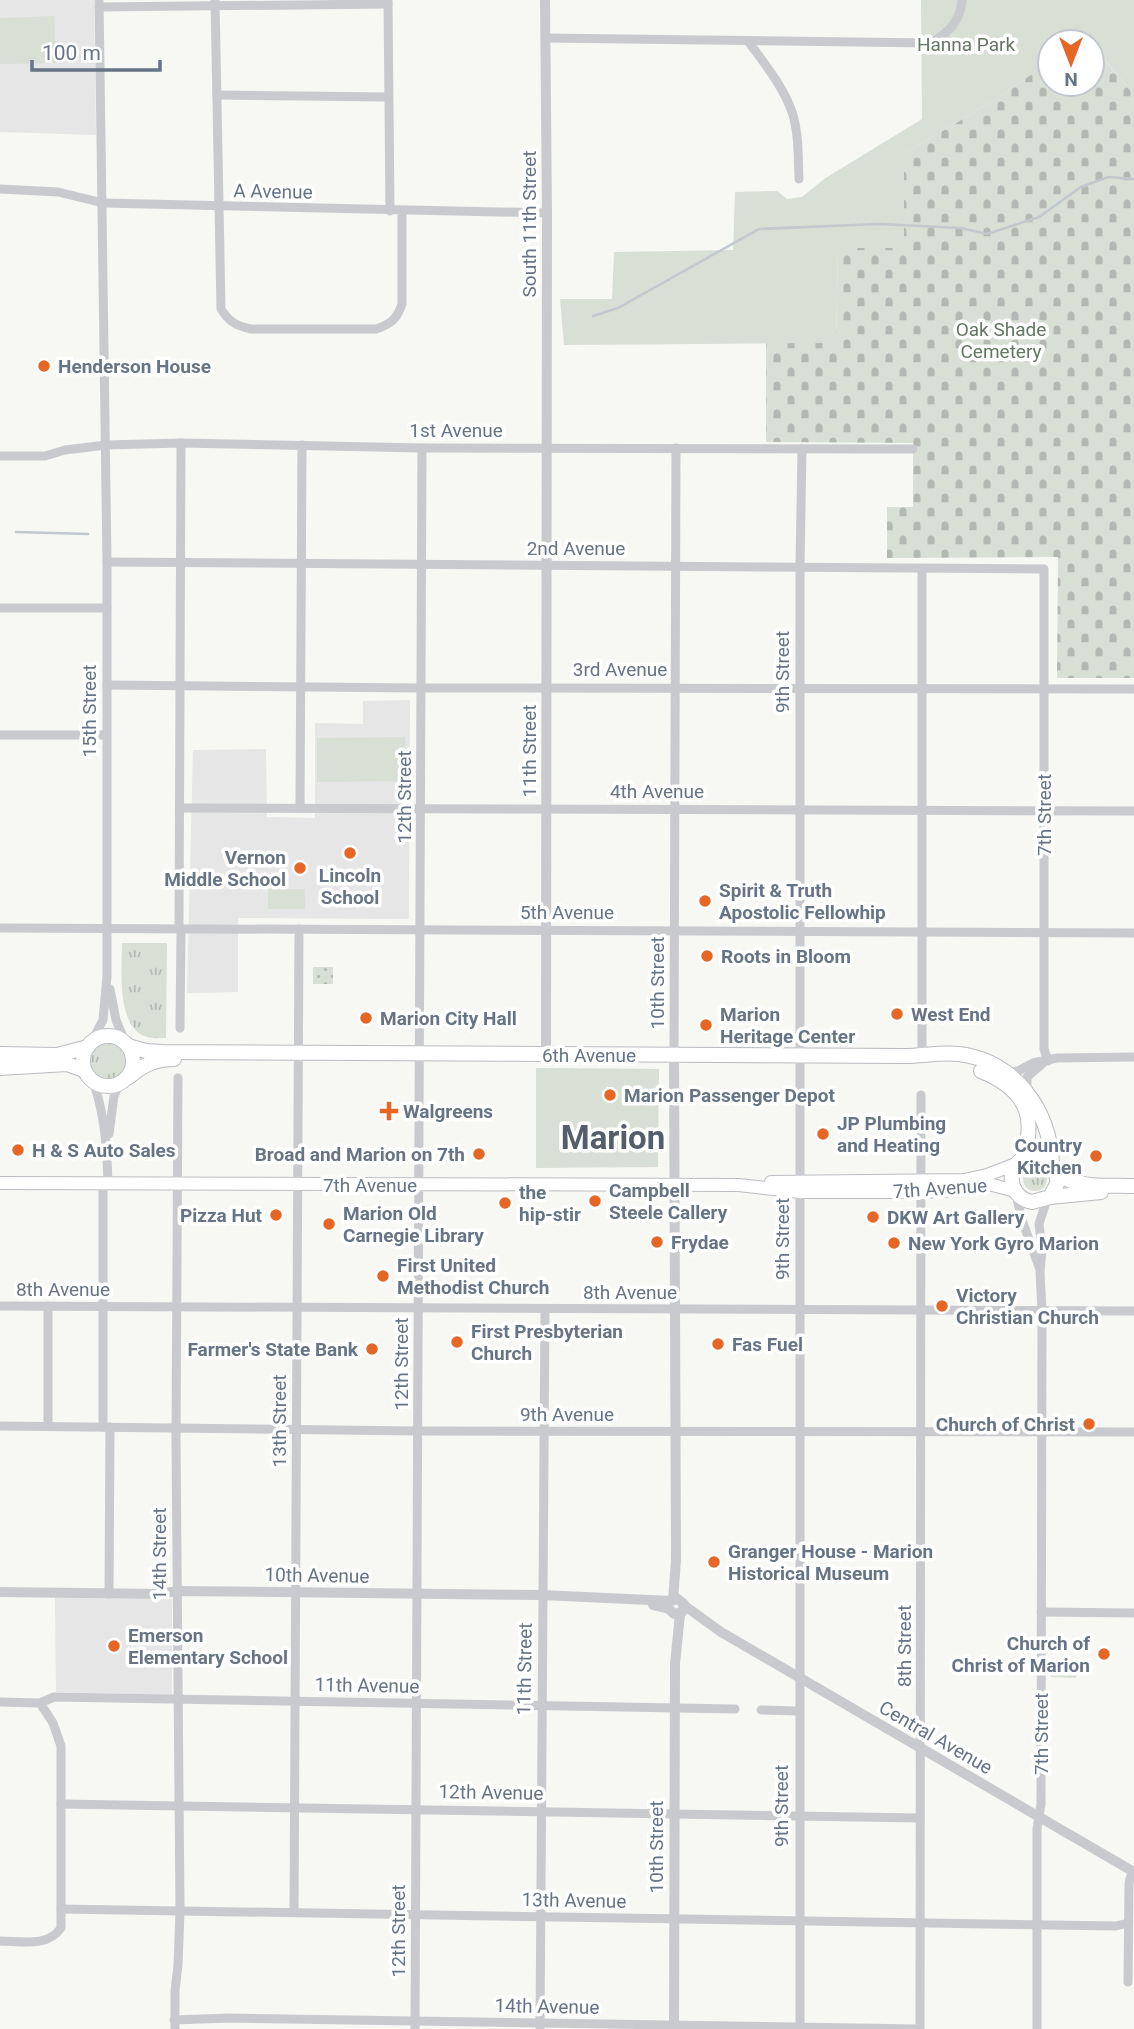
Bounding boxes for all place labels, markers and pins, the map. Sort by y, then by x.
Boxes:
place label: Henderson House [58,355,211,378]
marker: Henderson House [36,358,52,374]
marker: Lincoln School [342,845,358,861]
place label: Vernon Middle School [164,846,286,891]
marker: Vernon Middle School [292,860,308,876]
place label: Lincoln School [319,864,381,909]
place label: Spirit & Truth Apostolic Fellowhip [719,879,886,924]
marker: Spirit & Truth Apostolic Fellowhip [697,893,713,909]
place label: Roots in Bloom [721,945,851,968]
marker: Roots in Bloom [699,948,715,964]
place label: Marion Heritage Center [720,1003,855,1048]
place label: West End [911,1003,991,1026]
marker: West End [889,1006,905,1022]
place label: Marion City Hall [380,1007,517,1030]
marker: Marion City Hall [358,1010,374,1026]
marker: Marion Heritage Center [698,1017,714,1033]
place label: Marion Passenger Depot [624,1084,835,1107]
marker: Marion Passenger Depot [602,1087,618,1103]
place label: Walgreens [403,1100,493,1123]
marker: Walgreens [381,1103,397,1119]
place label: JP Plumbing and Heating [837,1112,946,1157]
marker: JP Plumbing and Heating [815,1126,831,1142]
place label: Country Kitchen [1014,1134,1082,1179]
place label: H & S Auto Sales [32,1139,176,1162]
marker: H & S Auto Sales [10,1142,26,1158]
place label: Broad and Marion on 7th [255,1143,465,1166]
marker: Broad and Marion on 7th [471,1146,487,1162]
marker: Country Kitchen [1088,1148,1104,1164]
place label: Campbell Steele Callery [609,1179,728,1224]
place label: the hip-stir [519,1181,581,1226]
marker: Campbell Steele Callery [587,1193,603,1209]
marker: the hip-stir [497,1195,513,1211]
place label: Marion Old Carnegie Library [343,1202,484,1247]
place label: Pizza Hut [180,1204,263,1227]
place label: DKW Art Gallery [887,1206,1025,1229]
marker: Pizza Hut [268,1207,284,1223]
marker: DKW Art Gallery [865,1209,881,1225]
marker: Marion Old Carnegie Library [321,1216,337,1232]
place label: Frydae [671,1231,729,1254]
place label: New York Gyro Marion [908,1232,1099,1255]
marker: Frydae [649,1234,665,1250]
marker: New York Gyro Marion [886,1235,902,1251]
place label: First United Methodist Church [397,1254,549,1299]
marker: First United Methodist Church [375,1268,391,1284]
place label: Victory Christian Church [956,1284,1099,1329]
marker: Victory Christian Church [934,1298,950,1314]
place label: First Presbyterian Church [471,1320,623,1365]
place label: Fas Fuel [732,1333,803,1356]
marker: First Presbyterian Church [449,1334,465,1350]
marker: Fas Fuel [710,1336,726,1352]
place label: Farmer's State Bank [187,1338,359,1361]
marker: Farmer's State Bank [364,1341,380,1357]
place label: Church of Christ [936,1413,1076,1436]
marker: Church of Christ [1081,1416,1097,1432]
place label: Granger House - Marion Historical Museum [728,1540,933,1585]
marker: Granger House - Marion Historical Museum [706,1554,722,1570]
place label: Emerson Elementary School [128,1624,288,1669]
place label: Church of Christ of Marion [952,1632,1090,1677]
marker: Emerson Elementary School [106,1638,122,1654]
marker: Church of Christ of Marion [1096,1646,1112,1662]

